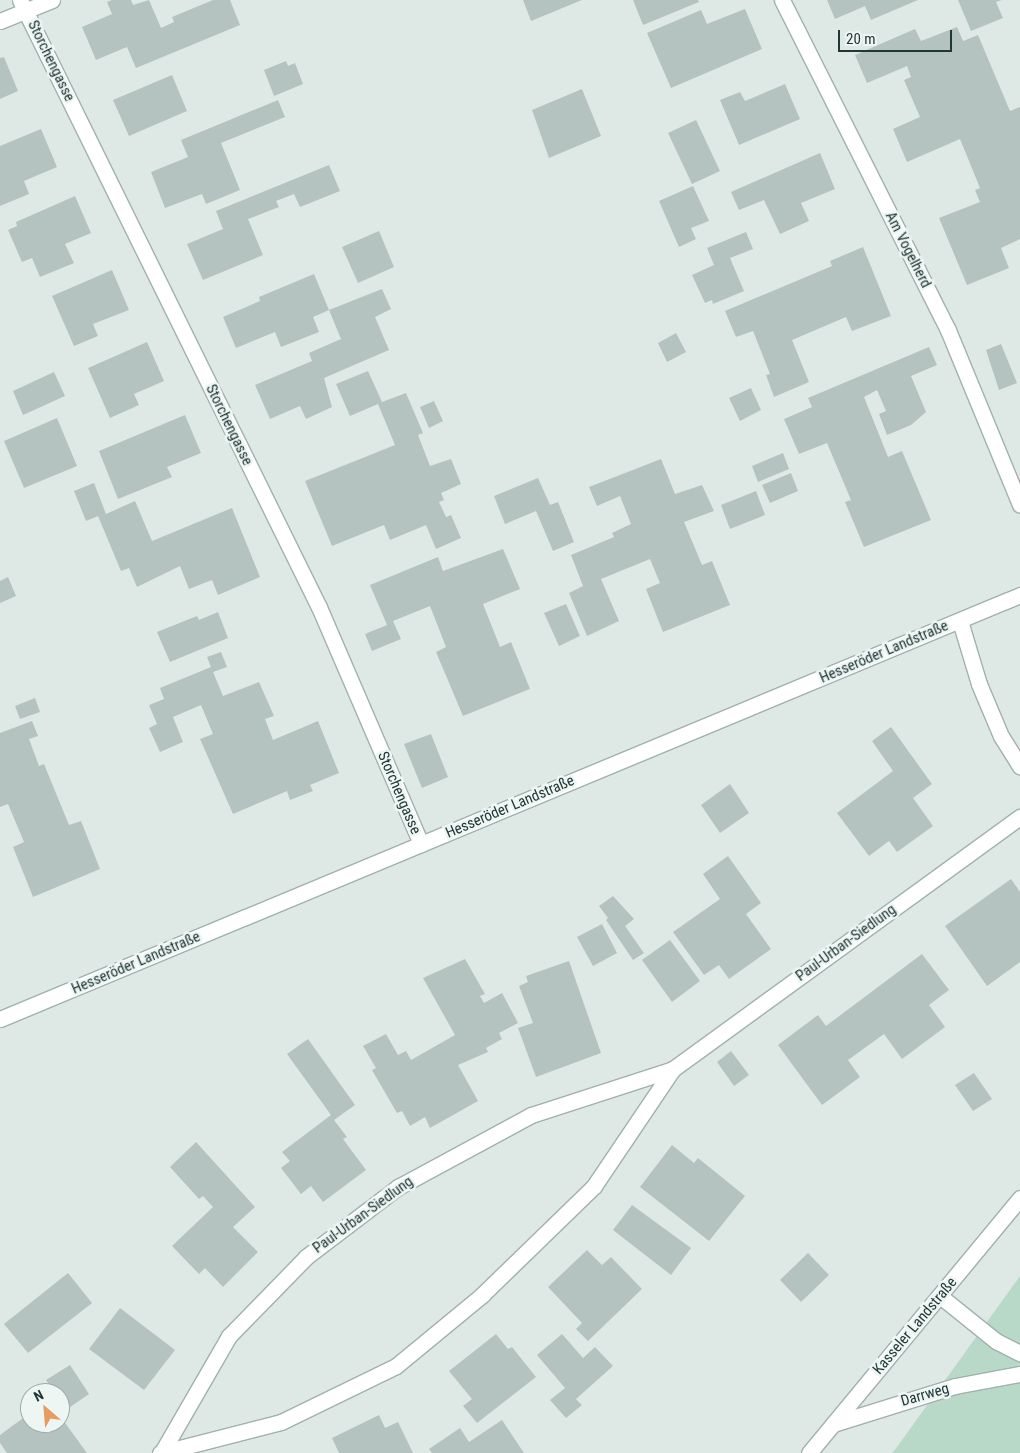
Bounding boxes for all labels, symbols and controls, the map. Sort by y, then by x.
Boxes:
street label: Storchengasse [24,18,78,104]
scale bar [840,20,954,52]
text: 20 m [846,30,876,48]
street label: Am Vogelherd [881,209,935,291]
street label: Storchengasse [202,382,256,468]
street label: Hesseröder Landstraße [817,617,951,687]
street label: Storchengasse [374,749,424,837]
street label: Hesseröder Landstraße [443,772,577,842]
street label: Paul-Urban-Siedlung [792,901,900,985]
street label: Hesseröder Landstraße [69,928,203,998]
street label: Paul-Urban-Siedlung [309,1173,417,1257]
street label: Kasseler Landstraße [869,1274,961,1378]
street label: Darrweg [899,1380,951,1410]
north arrow [20,1383,70,1433]
text: N [31,1386,46,1405]

